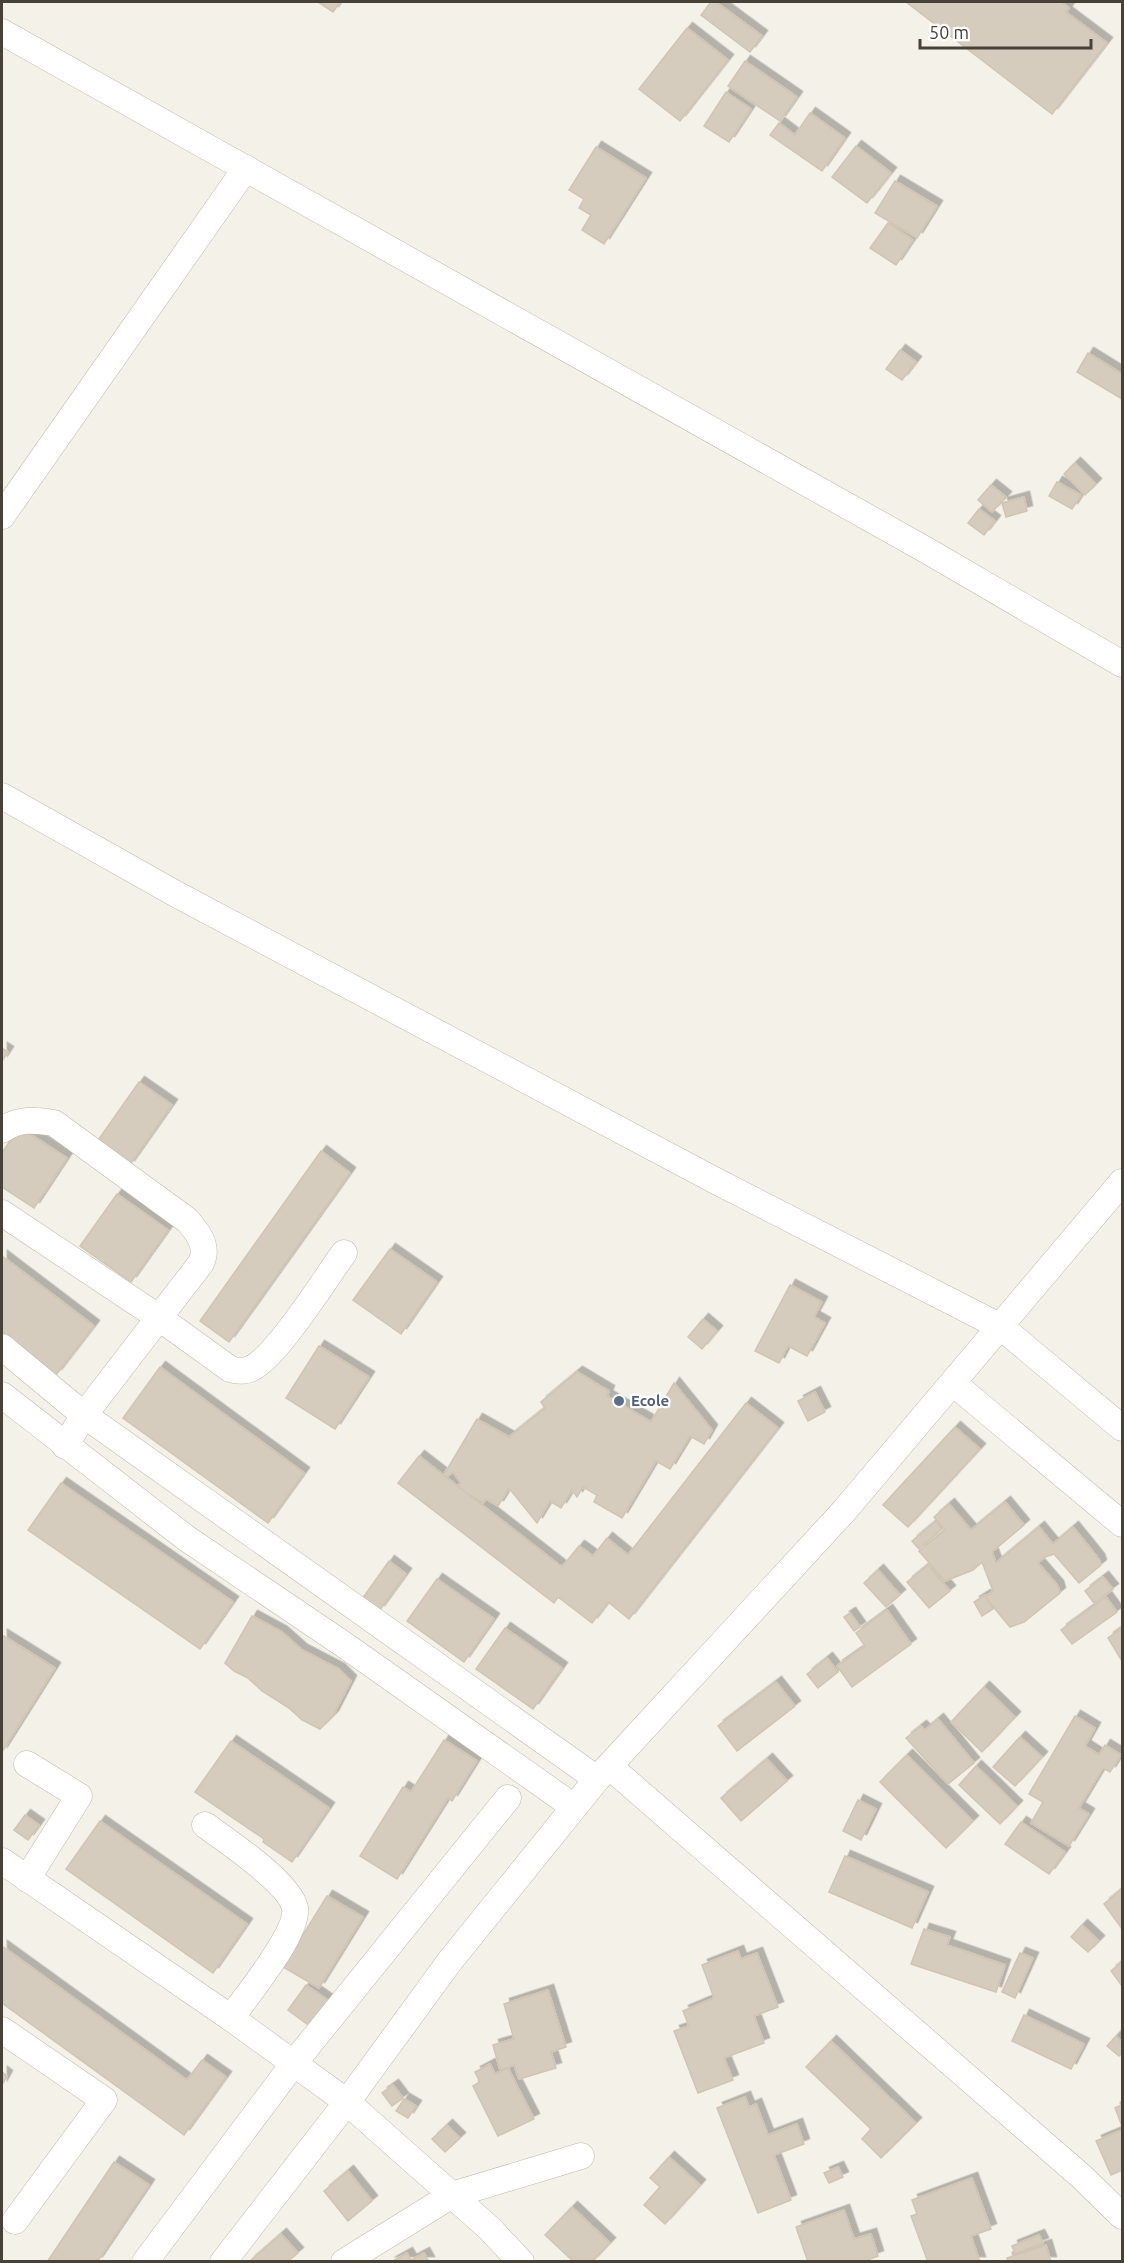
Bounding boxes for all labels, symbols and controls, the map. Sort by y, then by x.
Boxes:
scale bar [920,12,1091,50]
text: 50 m [929,22,969,42]
place label: Ecole [631,1392,669,1409]
marker: Ecole [612,1394,626,1408]

